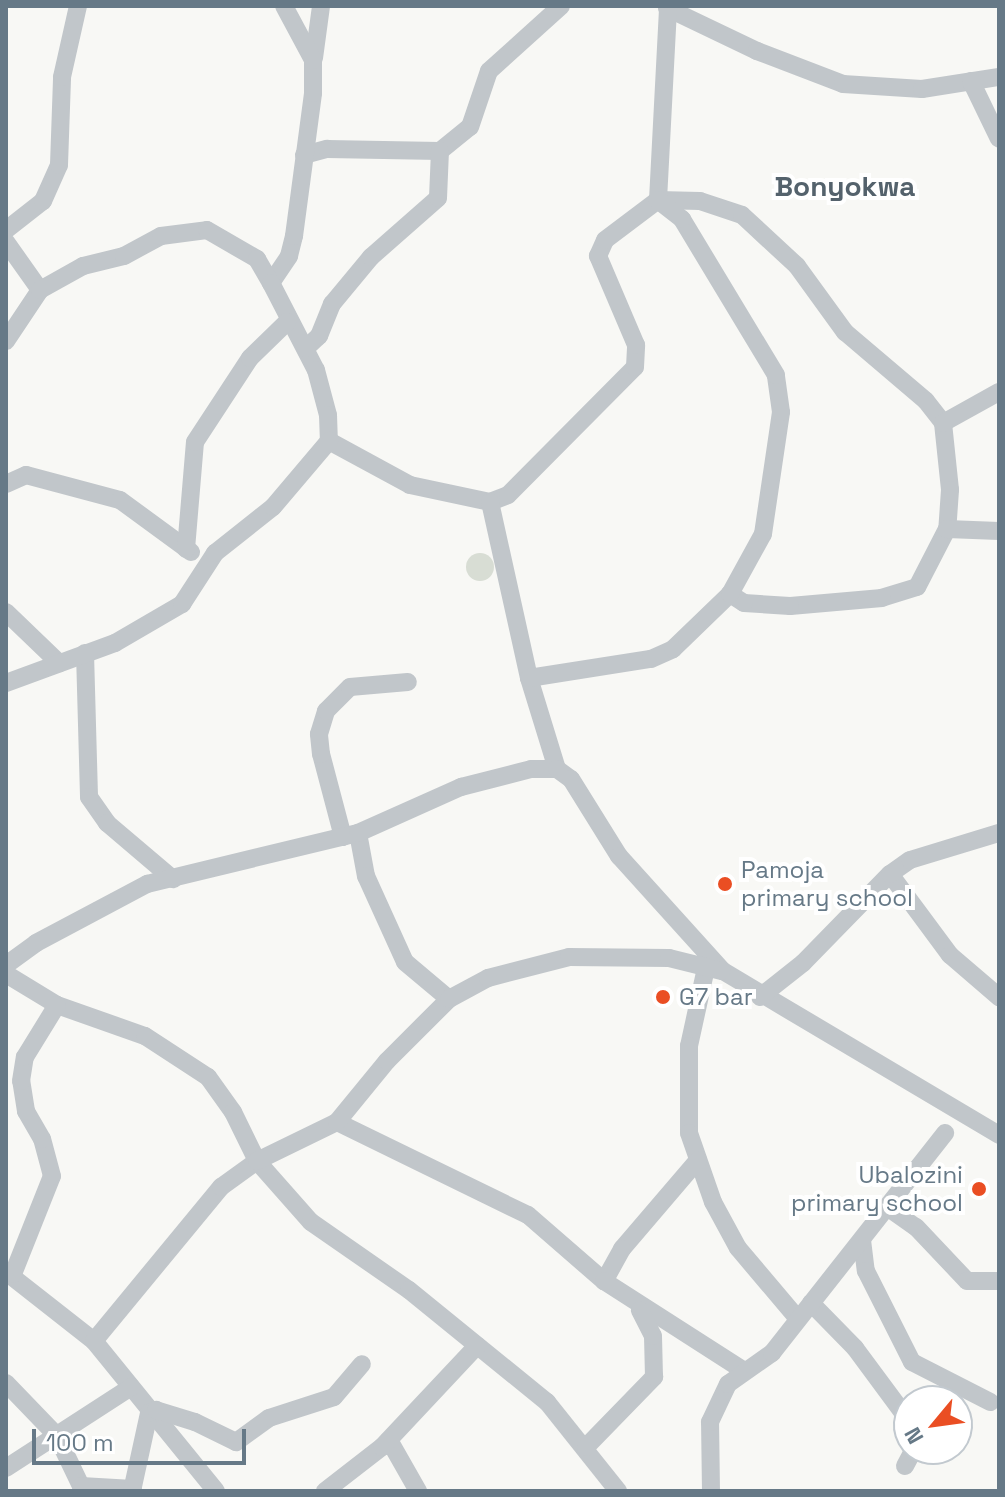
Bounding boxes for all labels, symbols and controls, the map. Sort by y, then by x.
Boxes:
district label: Bonyokwa [774,169,916,203]
place label: Pamoja primary school [741,856,913,912]
marker: Pamoja primary school [716,875,734,893]
place label: G7 bar [679,983,753,1011]
marker: G7 bar [654,988,672,1006]
place label: Ubalozini primary school [791,1161,963,1217]
marker: Ubalozini primary school [970,1180,988,1198]
north arrow [893,1385,973,1465]
scale bar [36,1413,250,1463]
text: N [898,1422,930,1449]
text: 100 m [46,1427,114,1458]

